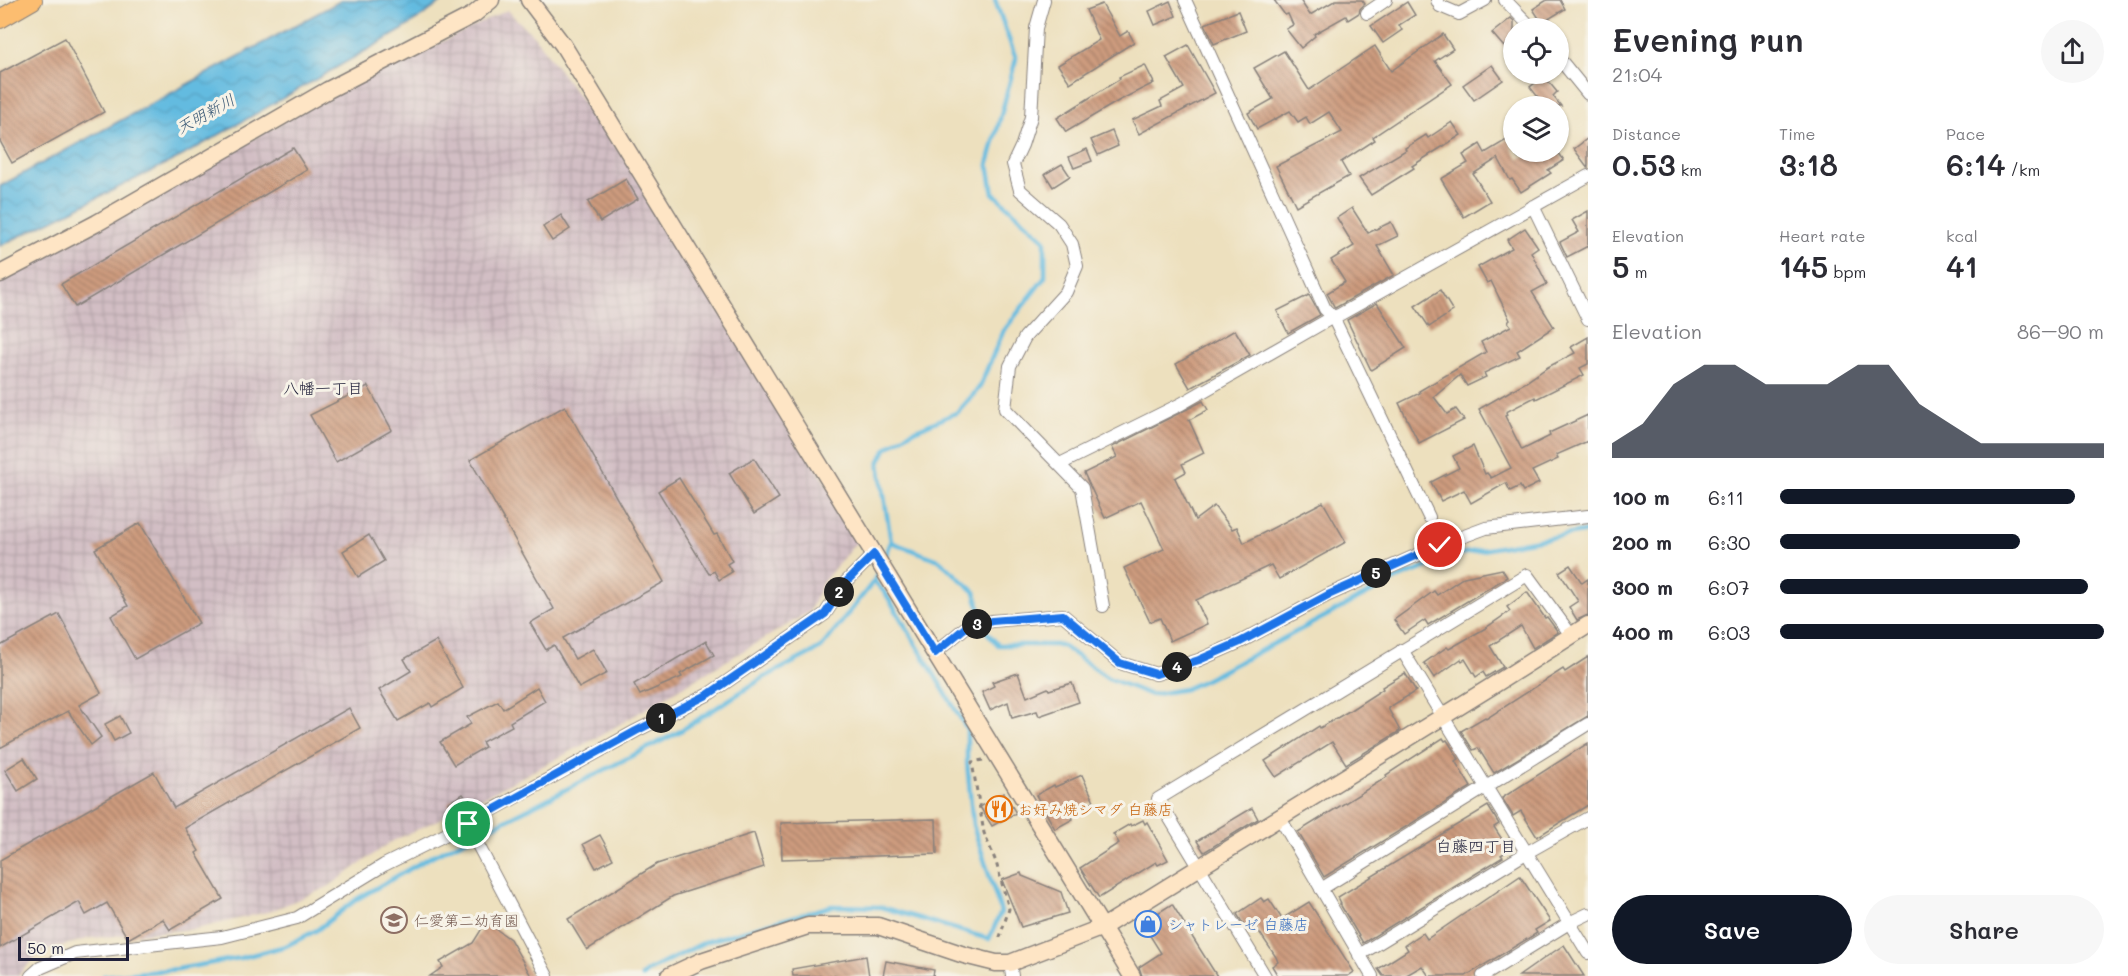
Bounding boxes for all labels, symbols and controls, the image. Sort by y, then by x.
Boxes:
text: Evening run [1612,17,1804,60]
map controls [1503,18,1569,162]
button: locate [1503,18,1569,84]
button: share [2041,20,2104,83]
text: 21:04 [1612,61,1662,87]
water label: 天明新川 [172,88,238,138]
button: layers [1503,96,1569,162]
text: Distance [1612,123,1681,144]
text: Time [1779,123,1815,144]
text: Pace [1946,123,1985,144]
text: 0.53 [1612,144,1676,184]
text: 3:18 [1779,144,1838,184]
text: 6:14 [1946,144,2005,184]
text: km [1676,159,1702,180]
text: /km [2005,159,2040,180]
text: Elevation [1612,225,1684,246]
text: Heart rate [1779,225,1865,246]
text: kcal [1946,225,1978,246]
text: 5 [1612,246,1630,286]
text: 145 [1779,246,1828,286]
text: 41 [1946,246,1978,286]
text: m [1630,261,1647,282]
text: bpm [1828,261,1866,282]
text: Elevation [1612,318,1702,344]
text: 86–90 m [2017,318,2104,344]
district label: 八幡一丁目 [283,377,363,398]
text: 100 m [1612,484,1670,510]
text: 6:11 [1708,484,1744,510]
pin [1414,519,1465,570]
icon: check [1423,528,1456,561]
text: 200 m [1612,529,1672,555]
text: 6:30 [1708,529,1750,555]
pin: 5 [1361,558,1391,588]
text: 5 [1371,562,1381,583]
text: 300 m [1612,574,1673,600]
text: 6:07 [1708,574,1750,600]
pin: 2 [824,577,854,607]
text: 2 [835,581,843,602]
pin: 3 [962,609,992,639]
text: 3 [972,613,982,634]
text: 400 m [1612,619,1673,645]
text: 6:03 [1708,619,1750,645]
pin: 4 [1162,652,1192,682]
text: 4 [1172,656,1182,677]
pin: 1 [646,703,676,733]
text: 1 [657,707,665,728]
restaurant icon: お好み焼シマダ 白藤店 [984,794,1014,824]
pin [442,798,493,849]
place label: お好み焼シマダ 白藤店 [1018,799,1173,819]
icon: arrive [451,807,484,840]
district label: 白藤四丁目 [1436,835,1516,856]
button: Save [1612,895,1852,964]
button: Share [1864,895,2104,964]
school or university icon: 仁愛第二幼育園 [379,905,409,935]
shop icon: シャトレーゼ 白藤店 [1133,909,1163,939]
place label: 仁愛第二幼育園 [414,910,519,930]
place label: シャトレーゼ 白藤店 [1168,914,1308,934]
scale bar [18,934,129,962]
text: 50 m [27,937,64,958]

